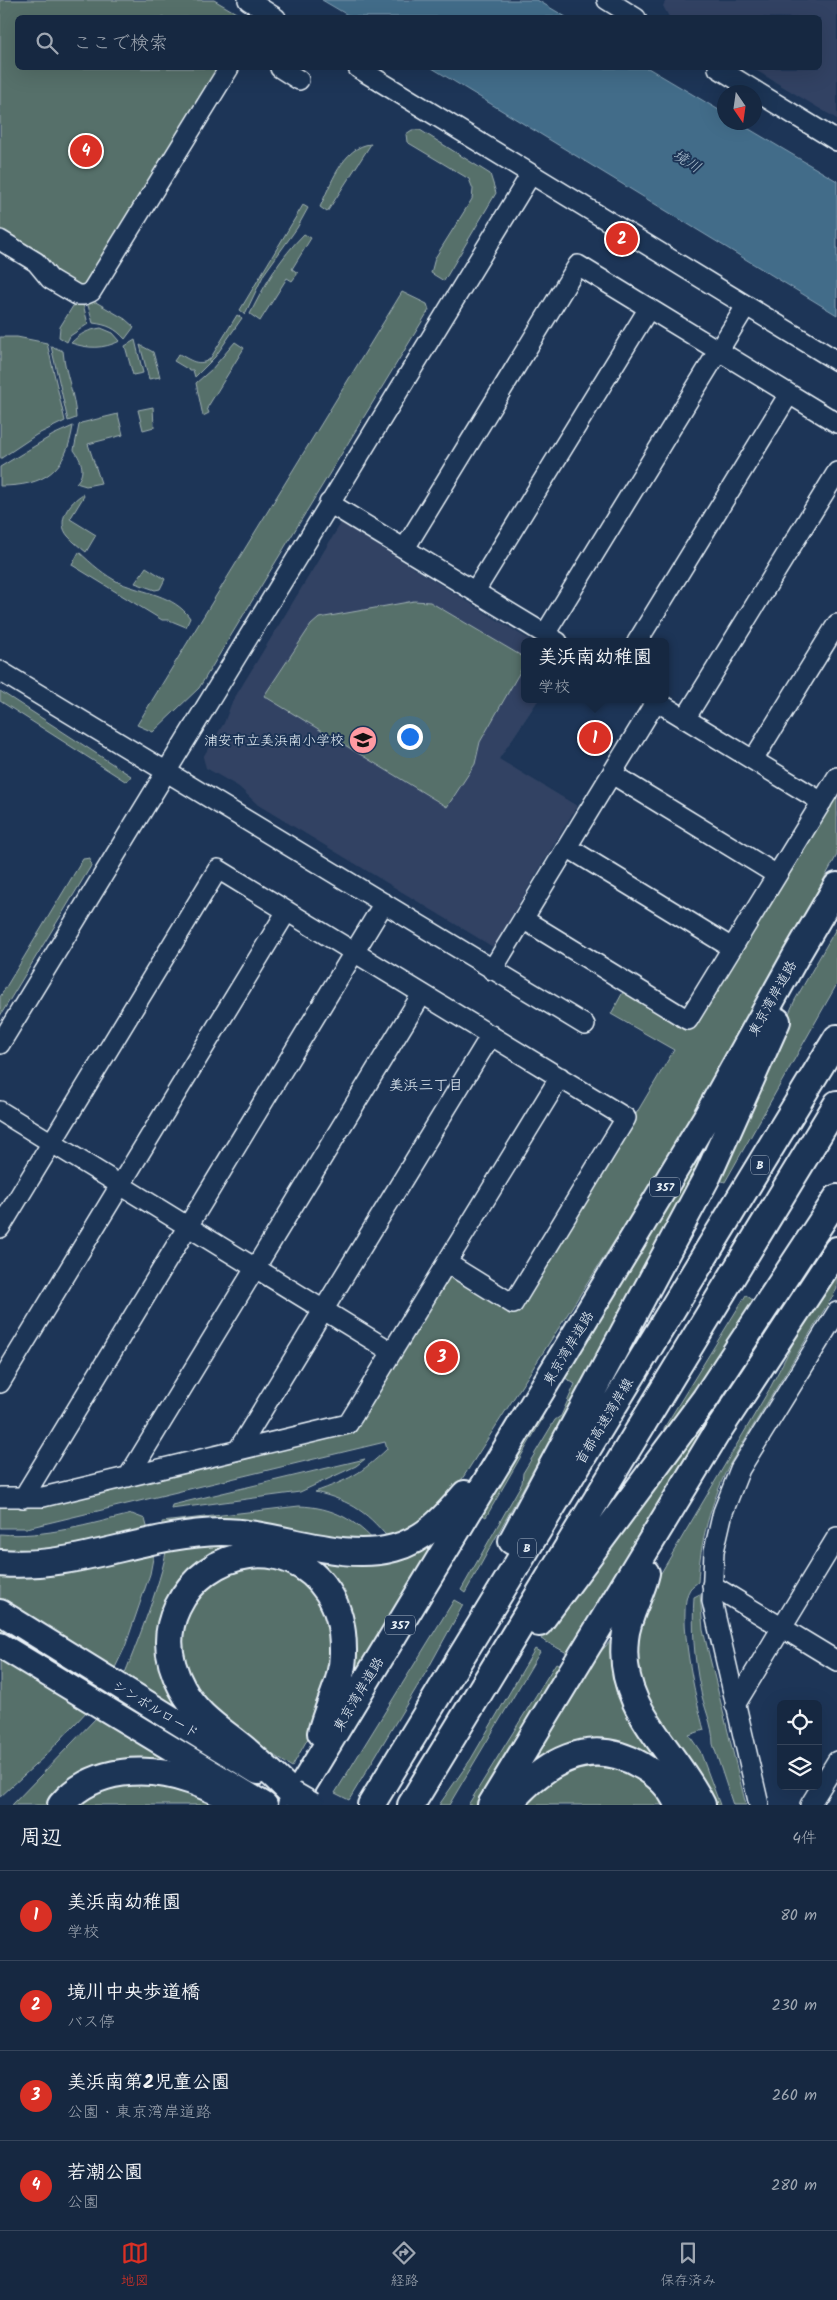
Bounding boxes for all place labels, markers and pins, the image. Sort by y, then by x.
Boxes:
pin: 4 [70,132,102,170]
pin: 2 [606,220,638,258]
pin: 1 [579,719,611,757]
school or university icon: 浦安市立美浜南小学校 [348,725,378,755]
place label: 浦安市立美浜南小学校 [204,730,344,752]
pin: 3 [426,1338,458,1376]

